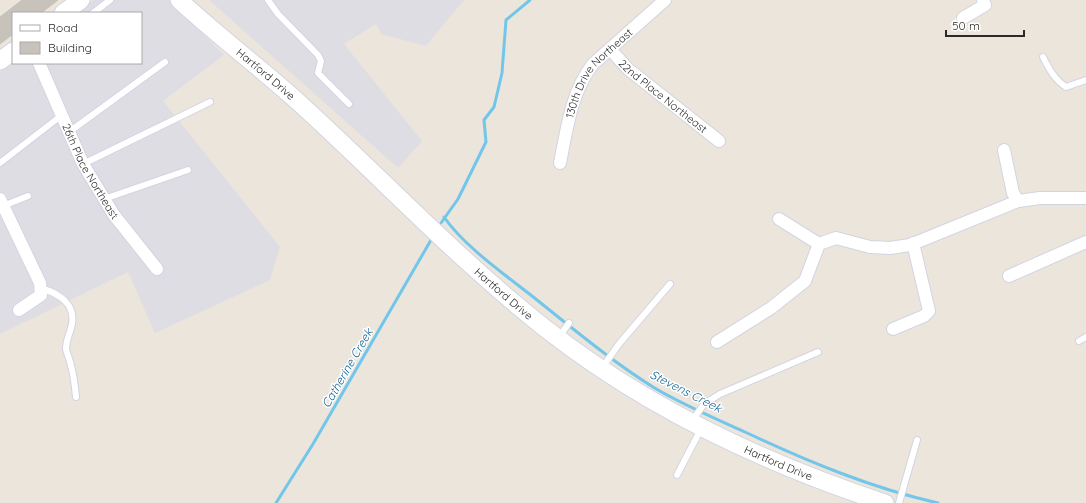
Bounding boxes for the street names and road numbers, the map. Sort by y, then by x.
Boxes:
street label: 130th Drive Northeast [562,25,636,119]
street label: Hartford Drive [233,45,298,103]
street label: 22nd Place Northeast [616,56,710,136]
street label: 26th Place Northeast [59,121,122,222]
street label: Hartford Drive [472,265,536,323]
street label: Hartford Drive [742,442,814,483]

